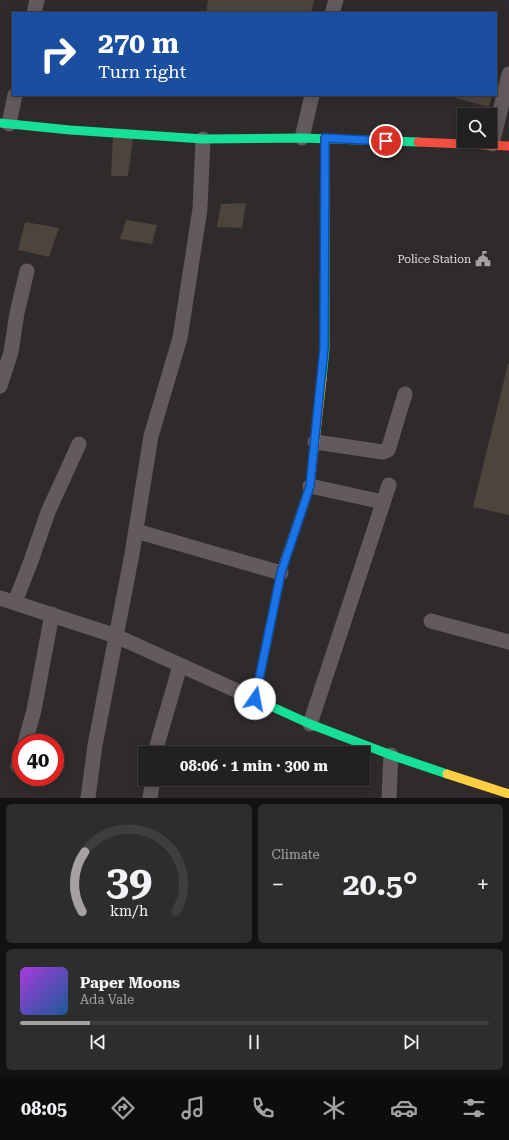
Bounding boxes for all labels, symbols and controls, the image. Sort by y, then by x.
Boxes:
text: 270 m [98,27,179,60]
icon: right [32,28,84,80]
text: Turn right [98,61,186,82]
map controls [457,108,497,148]
button: search [457,108,497,148]
pin [369,124,403,158]
icon: arrive [375,130,397,152]
public building icon: Police Station [474,250,492,268]
place label: Police Station [397,253,471,266]
position arrow [234,678,276,720]
speed limit sign: 40 [12,734,64,786]
text: 08:06 · 1 min · 300 m [180,757,328,775]
text: Climate [272,847,320,862]
text: 39 [105,855,152,904]
text: 20.5° [343,867,418,902]
text: − [272,872,284,897]
text: + [477,872,489,897]
text: km/h [110,902,148,918]
text: Paper Moons [80,974,180,992]
text: Ada Vale [80,992,134,1007]
icon: previous [87,1031,109,1053]
icon: pause [243,1031,265,1053]
icon: next [400,1031,422,1053]
icon: directions [109,1094,137,1122]
icon: music [179,1094,207,1122]
icon: phone [249,1094,277,1122]
icon: climate [320,1094,348,1122]
icon: car [390,1094,418,1122]
icon: filters [460,1094,488,1122]
text: 08:05 [21,1098,67,1119]

